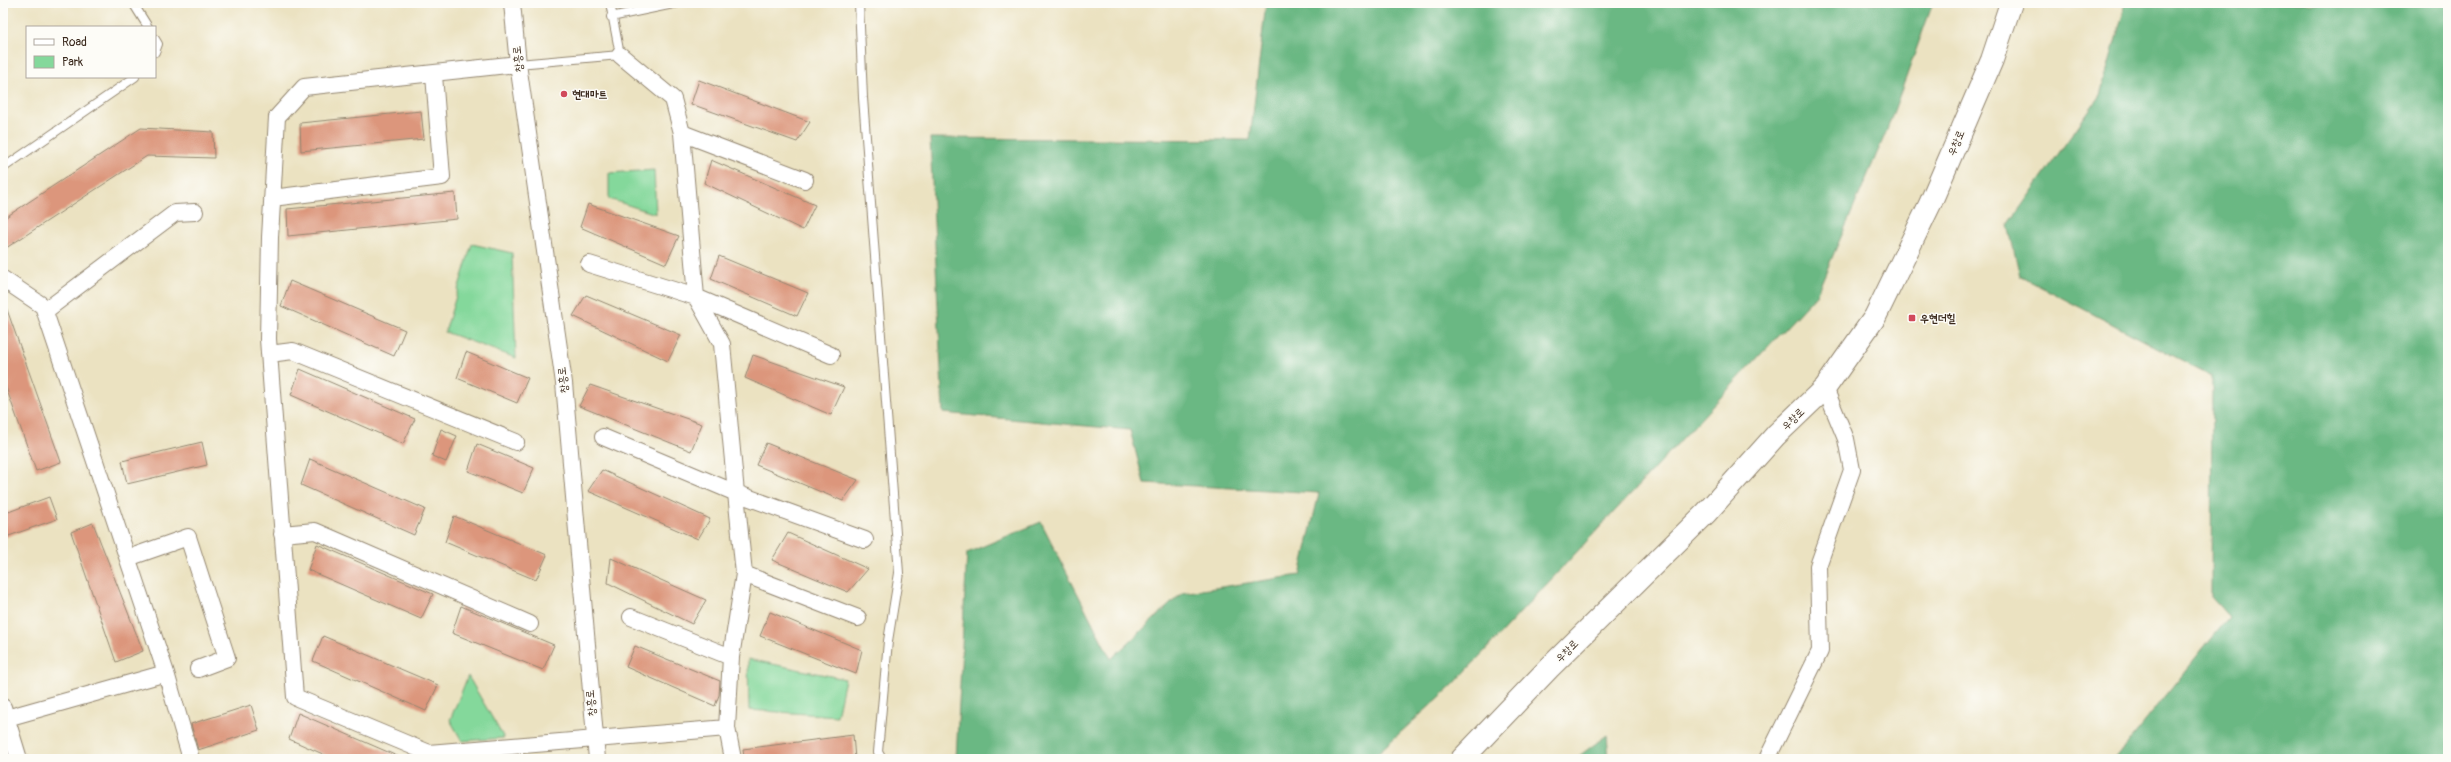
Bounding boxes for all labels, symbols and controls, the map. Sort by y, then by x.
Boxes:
legend [26,26,156,78]
text: Road [62,35,87,50]
street label: 창흥로 [510,45,526,73]
text: Park [62,55,83,70]
place label: 현대마트 [572,88,608,101]
marker: 현대마트 [559,89,569,99]
street label: 우창로 [1945,128,1967,158]
place label: 우현더힐 [1920,312,1957,325]
marker: 우현더힐 [1907,313,1917,323]
street label: 창흥로 [555,366,571,394]
street label: 우창로 [1779,405,1807,433]
street label: 우창로 [1553,637,1581,665]
street label: 창흥로 [583,689,599,717]

